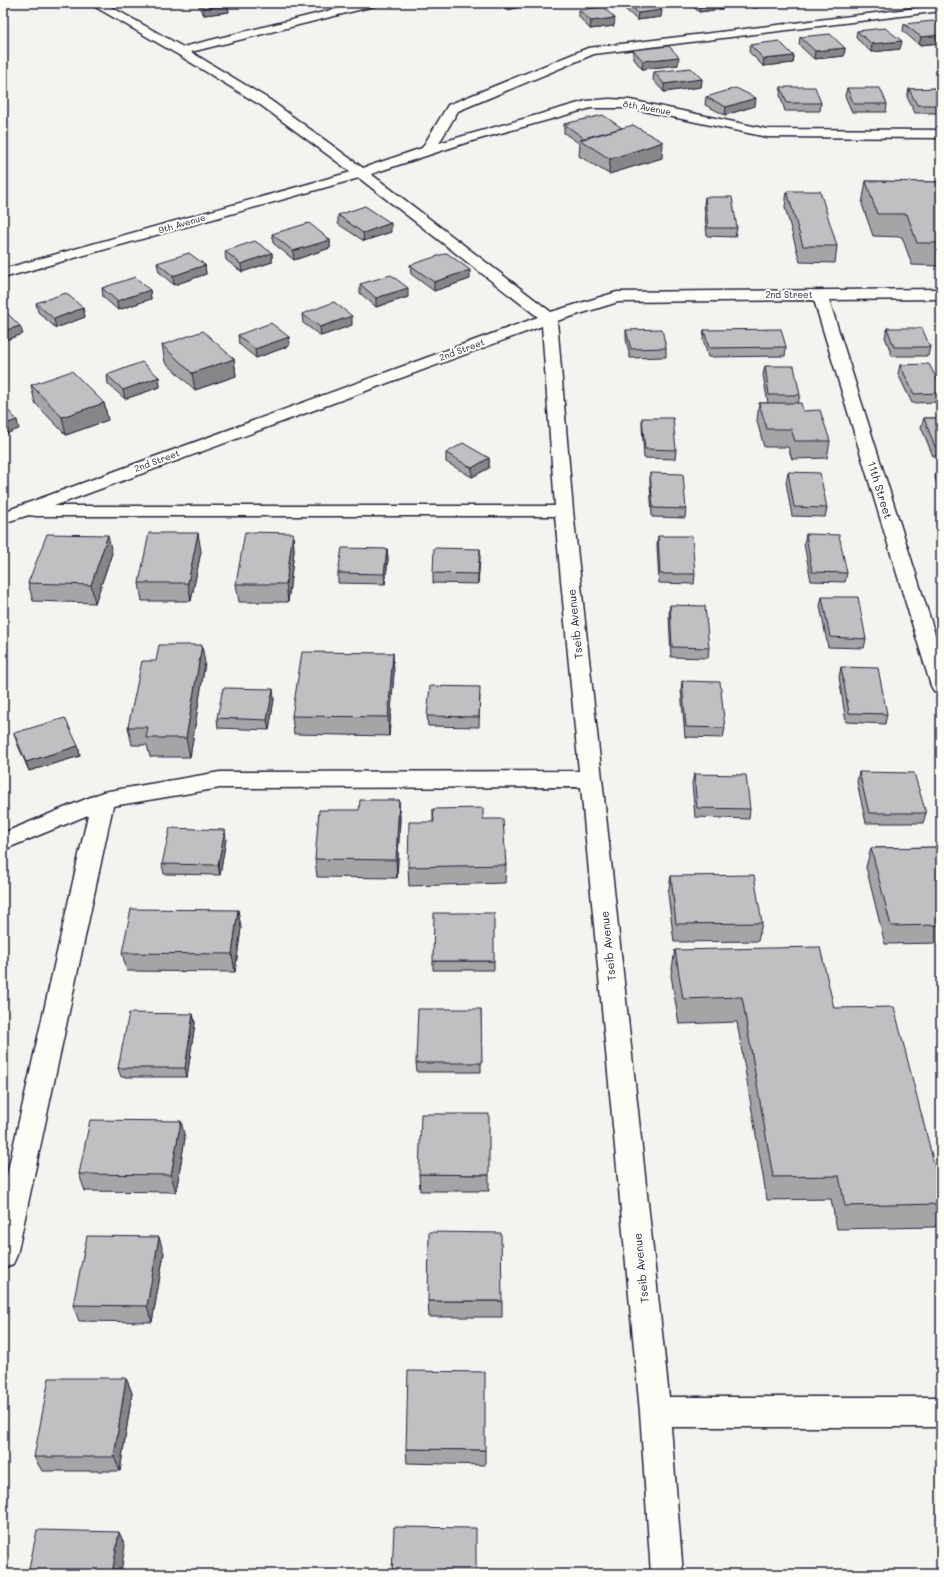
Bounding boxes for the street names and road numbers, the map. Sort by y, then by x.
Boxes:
street label: 8th Avenue [622,98,672,117]
street label: 9th Avenue [157,212,207,235]
street label: 2nd Street [765,289,813,300]
street label: 2nd Street [438,336,486,363]
street label: 2nd Street [133,447,181,474]
street label: 11th Street [865,459,896,521]
street label: Tseib Avenue [563,588,586,660]
street label: Tseib Avenue [596,910,619,982]
street label: Tseib Avenue [629,1232,652,1304]

